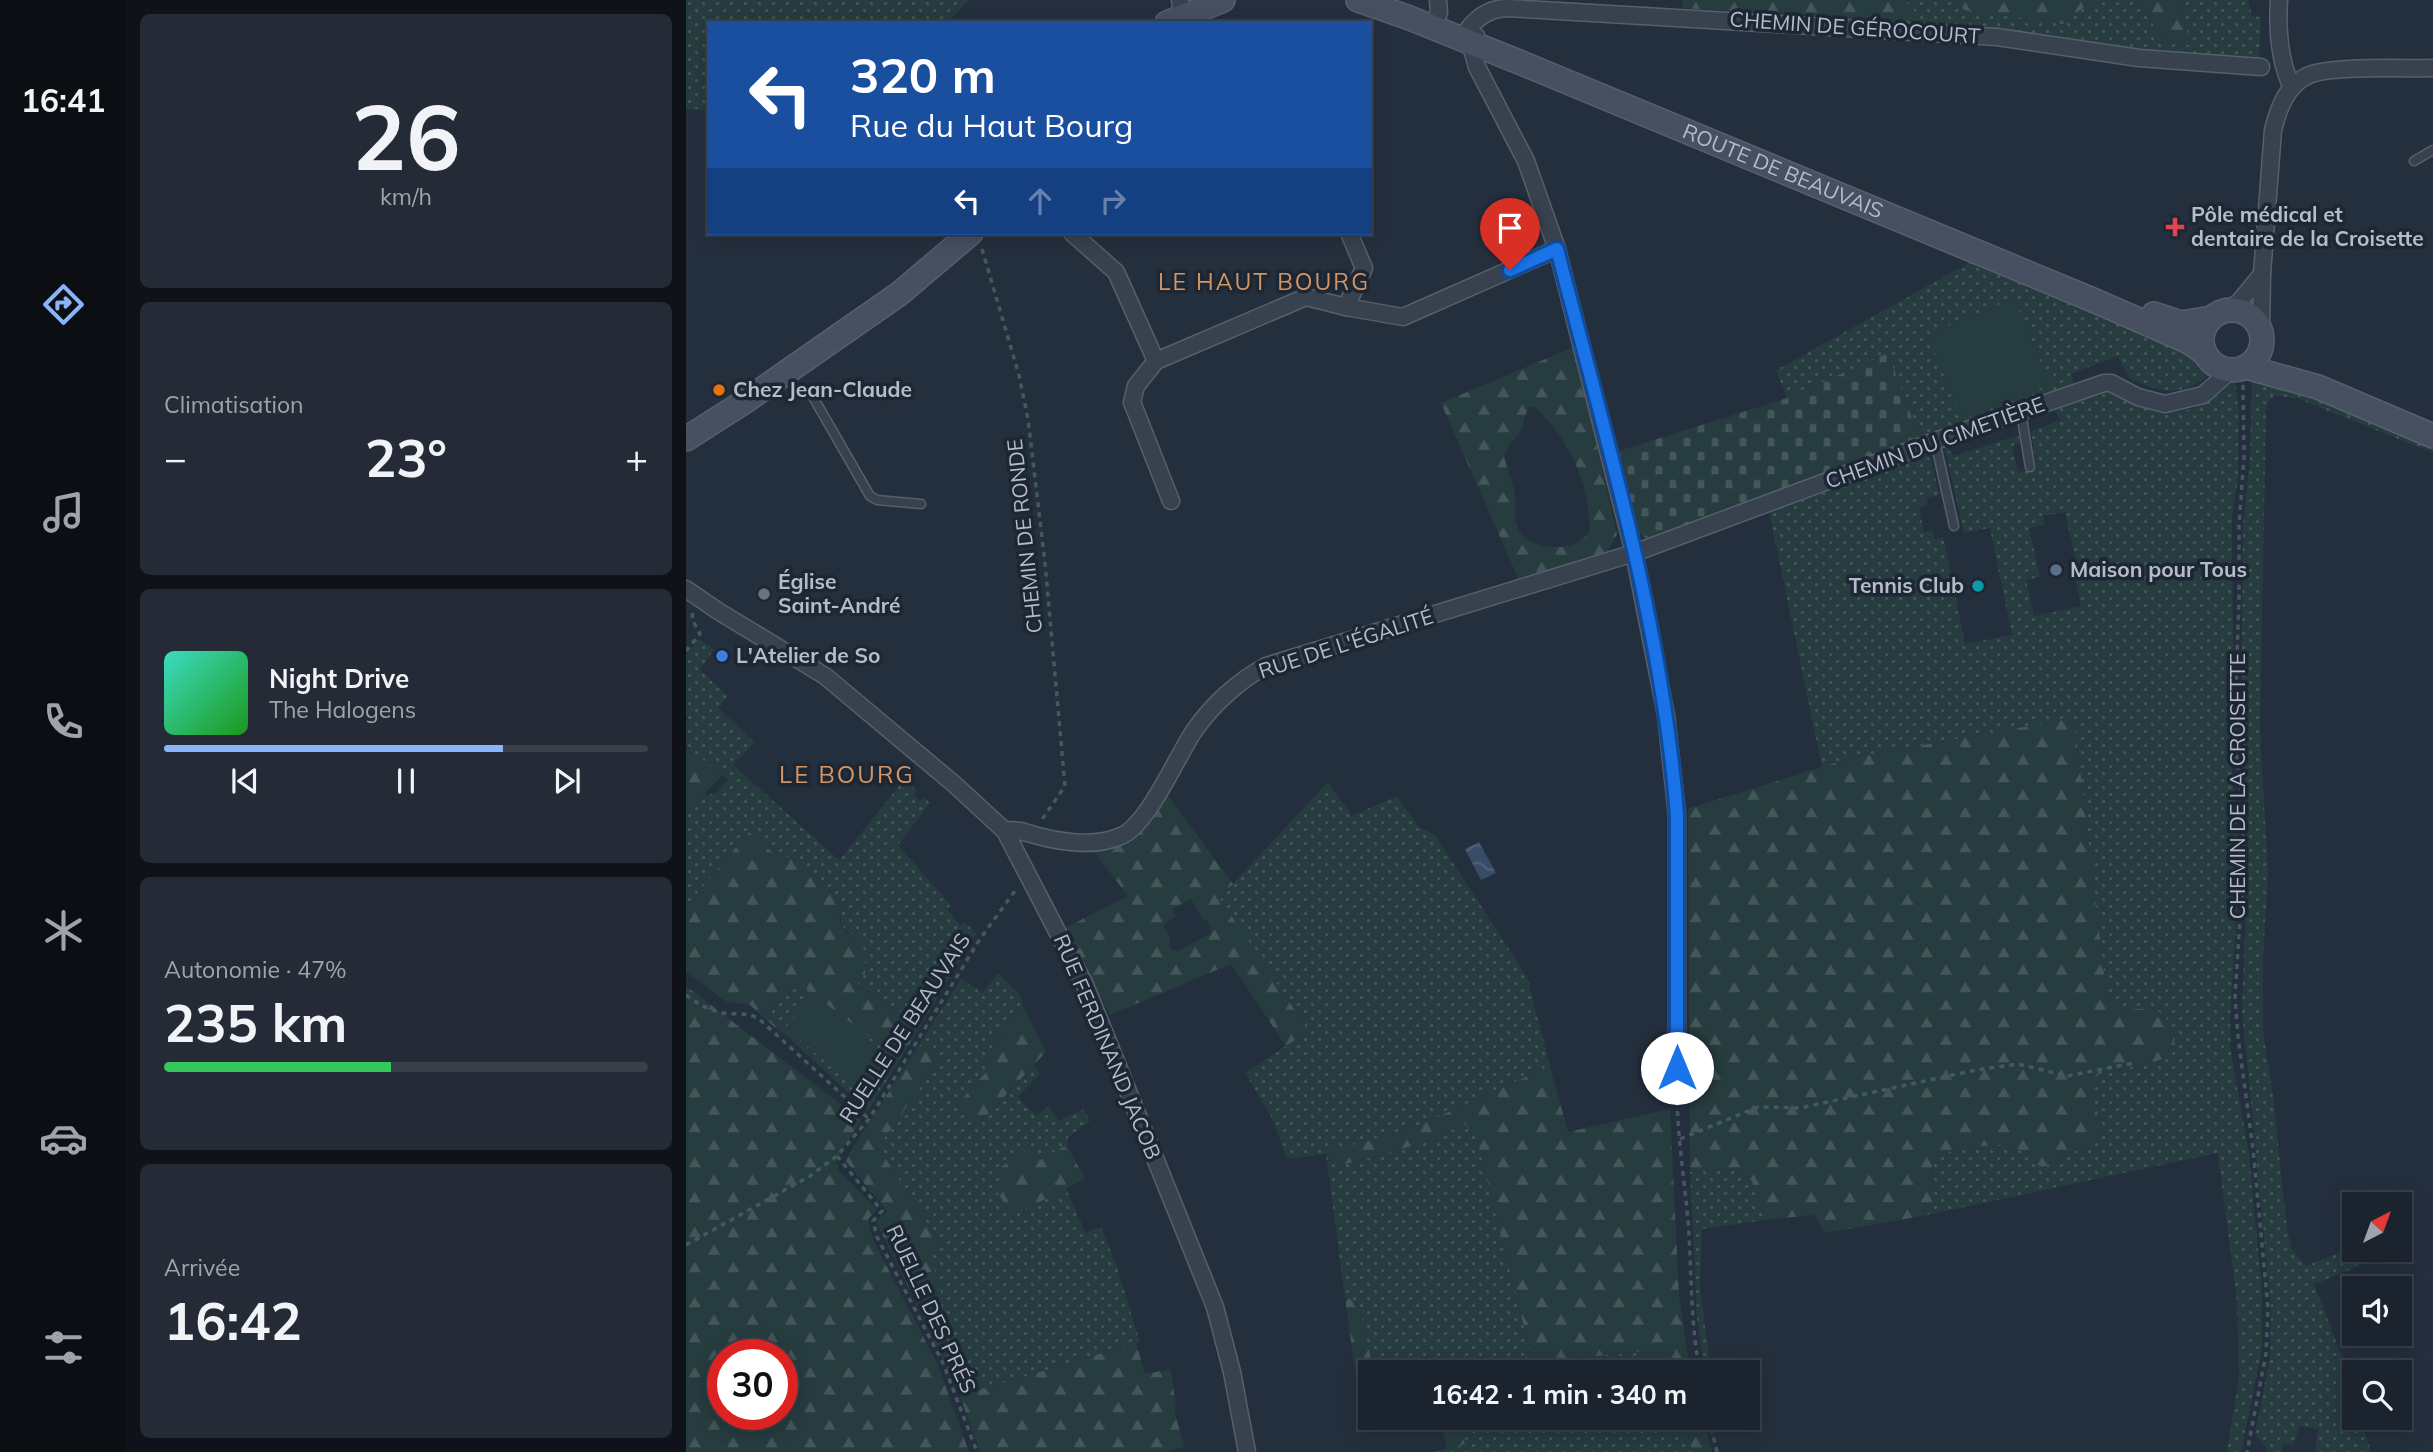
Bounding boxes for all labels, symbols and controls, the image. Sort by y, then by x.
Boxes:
street label: CHEMIN DE GÉROCOURT [1729,5,1982,49]
text: 320 m [850,44,996,105]
icon: left [735,49,826,140]
text: 26 [351,79,461,193]
text: 16:41 [21,80,105,120]
text: Rue du Haut Bourg [850,105,1133,145]
street label: ROUTE DE BEAUVAIS [1679,117,1887,223]
text: km/h [380,182,432,211]
icon: left [948,182,986,220]
icon: ahead [1021,182,1059,220]
icon: right [1094,182,1132,220]
pin [1480,198,1540,270]
place label: Pôle médical et dentaire de la Croisette [2191,201,2424,251]
icon: arrive [1491,209,1529,247]
marker: Pôle médical et dentaire de la Croisette [2165,217,2185,237]
district label: LE HAUT BOURG [1158,267,1370,296]
icon: directions [39,280,88,329]
place label: Chez Jean-Claude [733,376,912,402]
marker: Chez Jean-Claude [711,382,727,398]
text: Climatisation [164,390,304,419]
street label: CHEMIN DU CIMETIÈRE [1822,390,2048,494]
text: 23° [365,425,447,490]
text: − [164,434,187,482]
text: + [625,434,648,482]
street label: CHEMIN DE RONDE [1001,438,1047,635]
icon: music [39,488,88,537]
place label: Maison pour Tous [2070,556,2247,582]
marker: Maison pour Tous [2048,562,2064,578]
place label: Église Saint-André [778,568,900,618]
place label: Tennis Club [1849,572,1964,598]
marker: Tennis Club [1970,578,1986,594]
marker: Église Saint-André [756,586,772,602]
street label: RUE DE L'ÉGALITÉ [1255,603,1436,684]
place label: L'Atelier de So [736,642,880,668]
marker: L'Atelier de So [714,648,730,664]
street label: CHEMIN DE LA CROISETTE [2224,653,2250,919]
text: Night Drive [269,662,409,695]
text: The Halogens [269,695,416,724]
icon: phone [39,697,88,746]
district label: LE BOURG [779,759,915,789]
icon: previous [226,762,264,800]
icon: pause [387,762,425,800]
icon: next [548,762,586,800]
icon: climate [39,906,88,955]
street label: RUELLE DE BEAUVAIS [833,928,975,1127]
street label: RUE FERDINAND JACOB [1049,930,1167,1163]
text: Autonomie · 47% [164,955,347,984]
text: 235 km [164,990,347,1055]
position arrow [1640,1031,1714,1105]
icon: car [39,1114,88,1163]
north arrow [2342,1192,2412,1262]
map controls [2342,1192,2412,1430]
street label: RUELLE DES PRÉS [882,1220,982,1397]
text: Arrivée [164,1253,240,1282]
button: sound [2342,1276,2412,1346]
text: 16:42 [164,1288,302,1353]
icon: filters [39,1323,88,1372]
speed limit sign: 30 [707,1339,798,1430]
button: search [2342,1360,2412,1430]
text: 16:42 · 1 min · 340 m [1431,1378,1687,1411]

